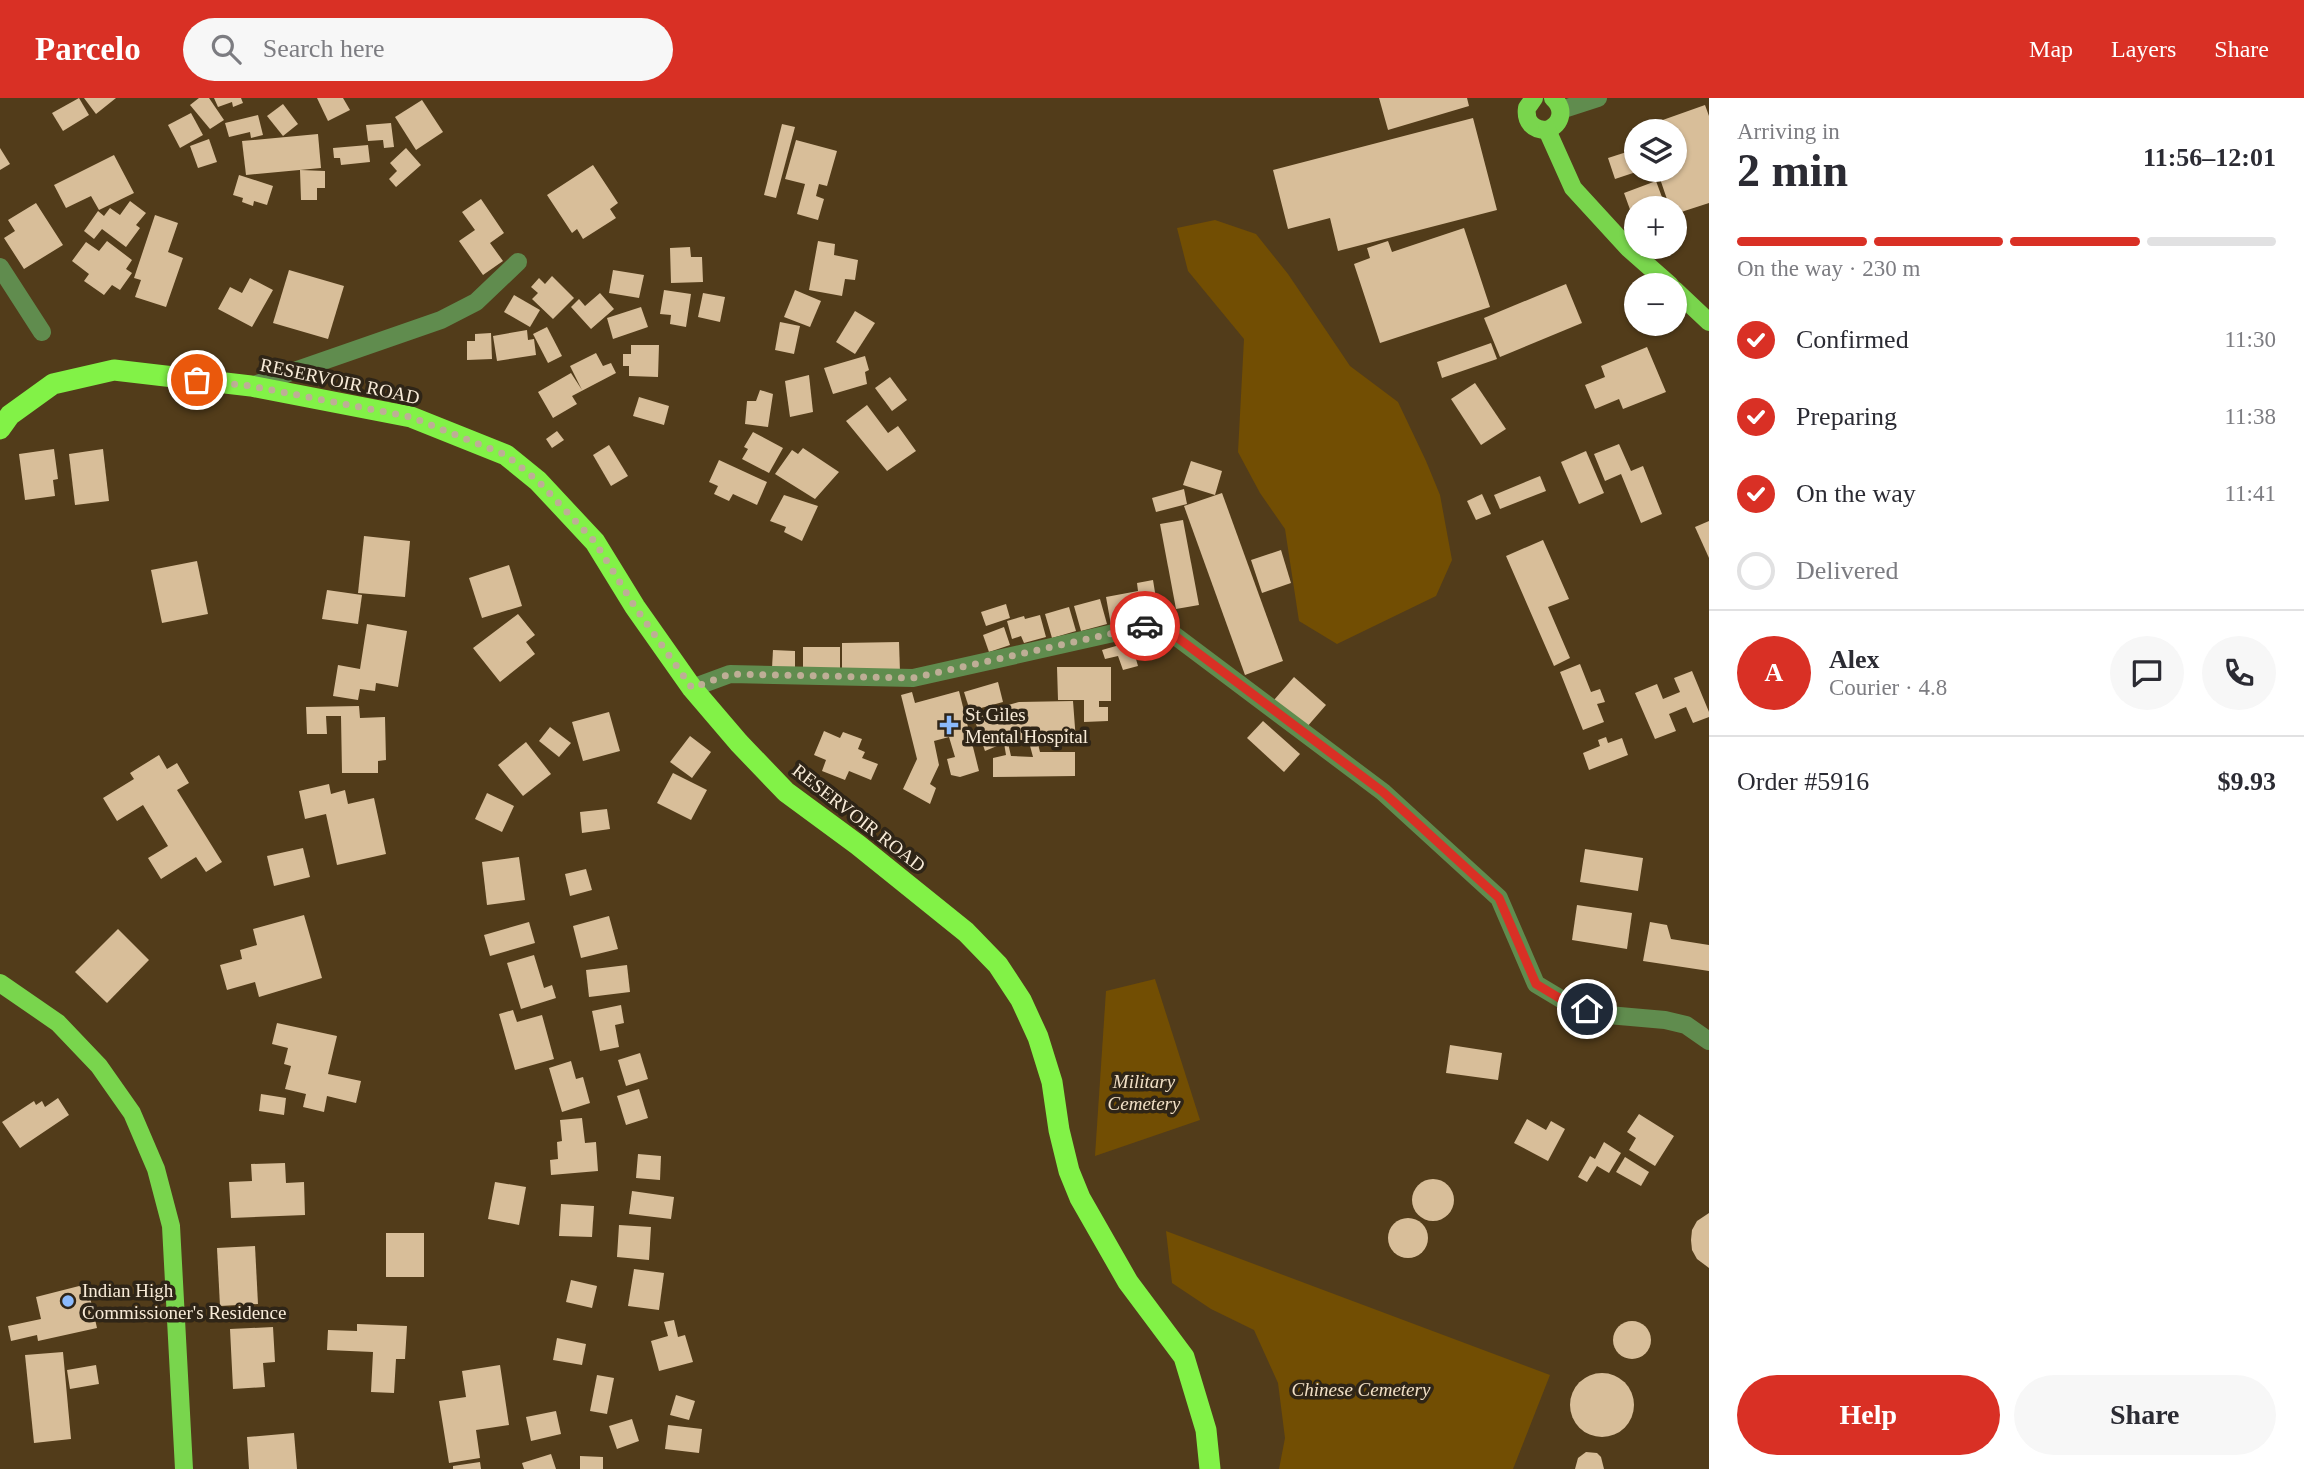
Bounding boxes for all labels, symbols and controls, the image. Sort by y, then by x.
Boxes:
search box [183,18,673,81]
icon: search [207,30,245,68]
text: Parcelo [35,31,141,67]
text: Search here [263,34,385,63]
text: Map [2029,36,2073,62]
text: Layers [2111,36,2176,62]
text: Share [2214,36,2269,62]
map controls [1624,119,1687,336]
button: layers [1624,119,1687,182]
text: Arriving in [1737,119,1840,144]
text: 11:56–12:01 [2143,143,2276,172]
text: 2 min [1737,145,1848,196]
button: + [1624,196,1687,259]
text: On the way · 230 m [1737,256,1920,281]
button: − [1624,273,1687,336]
icon: check [1737,321,1775,359]
text: Confirmed [1796,325,1909,354]
text: 11:30 [2224,327,2276,352]
pin [167,350,227,410]
street label: RESERVOIR ROAD [258,354,422,408]
icon: bag [178,361,216,399]
icon: check [1737,398,1775,436]
text: Preparing [1796,402,1897,431]
text: 11:38 [2224,404,2276,429]
icon: check [1737,475,1775,513]
text: On the way [1796,479,1916,508]
text: 11:41 [2224,481,2276,506]
text: Delivered [1796,556,1899,585]
courier [1110,591,1180,661]
icon: car [1126,607,1164,645]
button: chat [2110,636,2184,710]
button: phone [2202,636,2276,710]
text: Alex [1829,645,1880,674]
text: A [1765,658,1783,687]
text: Courier · 4.8 [1829,675,1947,700]
place label: St Giles Mental Hospital [965,704,1088,747]
marker: St Giles Mental Hospital [939,715,959,735]
street label: RESERVOIR ROAD [788,760,930,876]
text: Order #5916 [1737,767,1869,796]
text: $9.93 [2218,767,2276,796]
pin [1557,979,1617,1039]
icon: home [1568,990,1606,1028]
park label: Military Cemetery [1108,1071,1181,1114]
place label: Indian High Commissioner's Residence [82,1280,286,1323]
marker: Indian High Commissioner's Residence [60,1293,76,1309]
button: Help [1737,1375,2000,1455]
button: Share [2014,1375,2276,1455]
park label: Chinese Cemetery [1292,1379,1431,1400]

